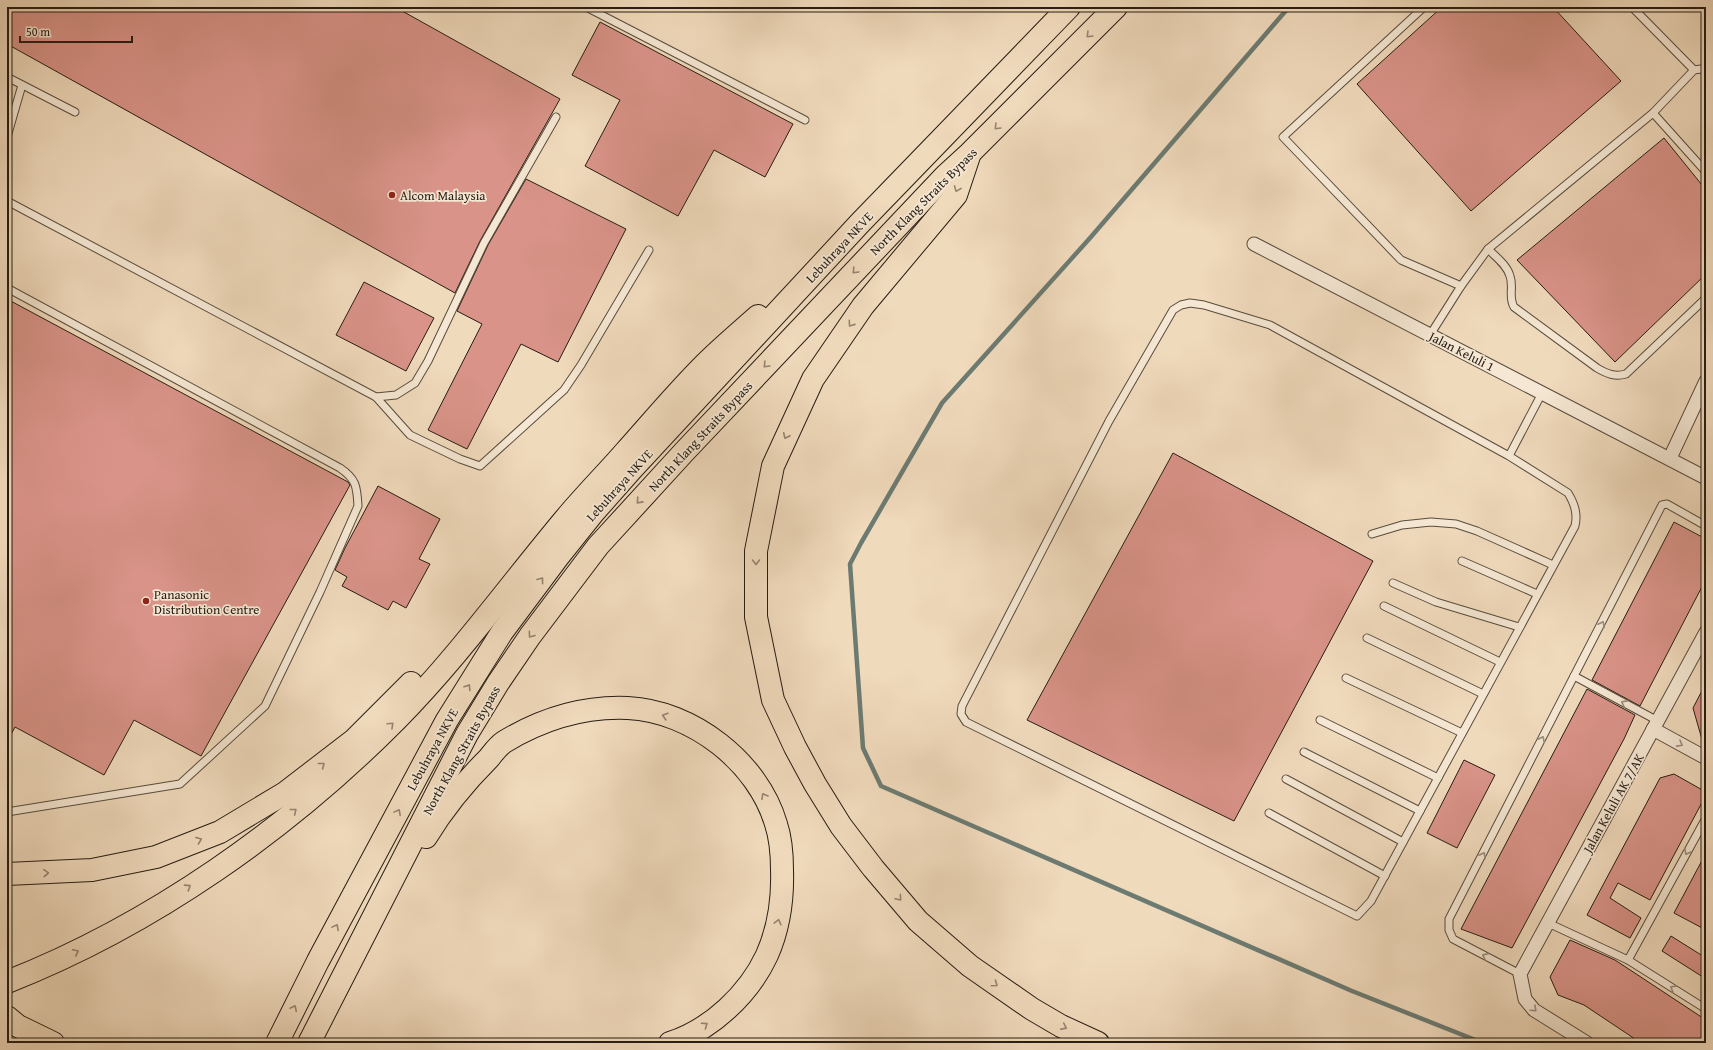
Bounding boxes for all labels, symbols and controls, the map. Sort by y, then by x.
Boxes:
scale bar [20,18,132,44]
text: 50 m [26,23,50,40]
one-way arrow [1086,30,1094,38]
one-way arrow [994,122,1002,129]
street label: North Klang Straits Bypass [865,143,981,259]
place label: Alcom Malaysia [400,186,486,205]
one-way arrow [954,186,962,193]
marker: Alcom Malaysia [387,190,397,200]
street label: Lebuhraya NKVE [801,207,878,287]
one-way arrow [853,266,860,273]
one-way arrow [848,320,856,327]
street label: Jalan Keluli 1 [1424,326,1498,376]
one-way arrow [763,360,771,368]
street label: North Klang Straits Bypass [644,377,757,496]
one-way arrow [783,433,791,440]
street label: Lebuhraya NKVE [582,445,657,526]
one-way arrow [636,496,644,504]
one-way arrow [752,559,760,565]
one-way arrow [536,577,543,584]
place label: Panasonic Distribution Centre [154,585,259,619]
marker: Panasonic Distribution Centre [141,596,151,606]
one-way arrow [1597,620,1604,628]
one-way arrow [529,630,536,637]
street label: North Klang Straits Bypass [418,682,505,818]
one-way arrow [463,684,471,691]
one-way arrow [1620,700,1628,707]
street label: Lebuhraya NKVE [402,704,463,794]
one-way arrow [662,712,669,721]
one-way arrow [386,722,394,730]
one-way arrow [1537,736,1545,743]
one-way arrow [1676,739,1683,746]
street label: Jalan Keluli AK 7/AK [1577,750,1649,858]
one-way arrow [317,763,324,770]
one-way arrow [761,793,768,800]
one-way arrow [289,809,296,816]
one-way arrow [393,809,400,816]
one-way arrow [196,837,203,845]
one-way arrow [1685,848,1692,855]
one-way arrow [1478,852,1485,859]
one-way arrow [43,868,49,877]
one-way arrow [184,884,191,892]
one-way arrow [894,893,901,900]
one-way arrow [773,919,781,925]
one-way arrow [331,924,339,931]
one-way arrow [72,949,79,957]
one-way arrow [1482,953,1490,961]
one-way arrow [991,979,998,986]
one-way arrow [1670,985,1677,993]
one-way arrow [1529,1004,1537,1012]
one-way arrow [290,1005,297,1012]
one-way arrow [1060,1022,1067,1030]
one-way arrow [700,1023,707,1030]

